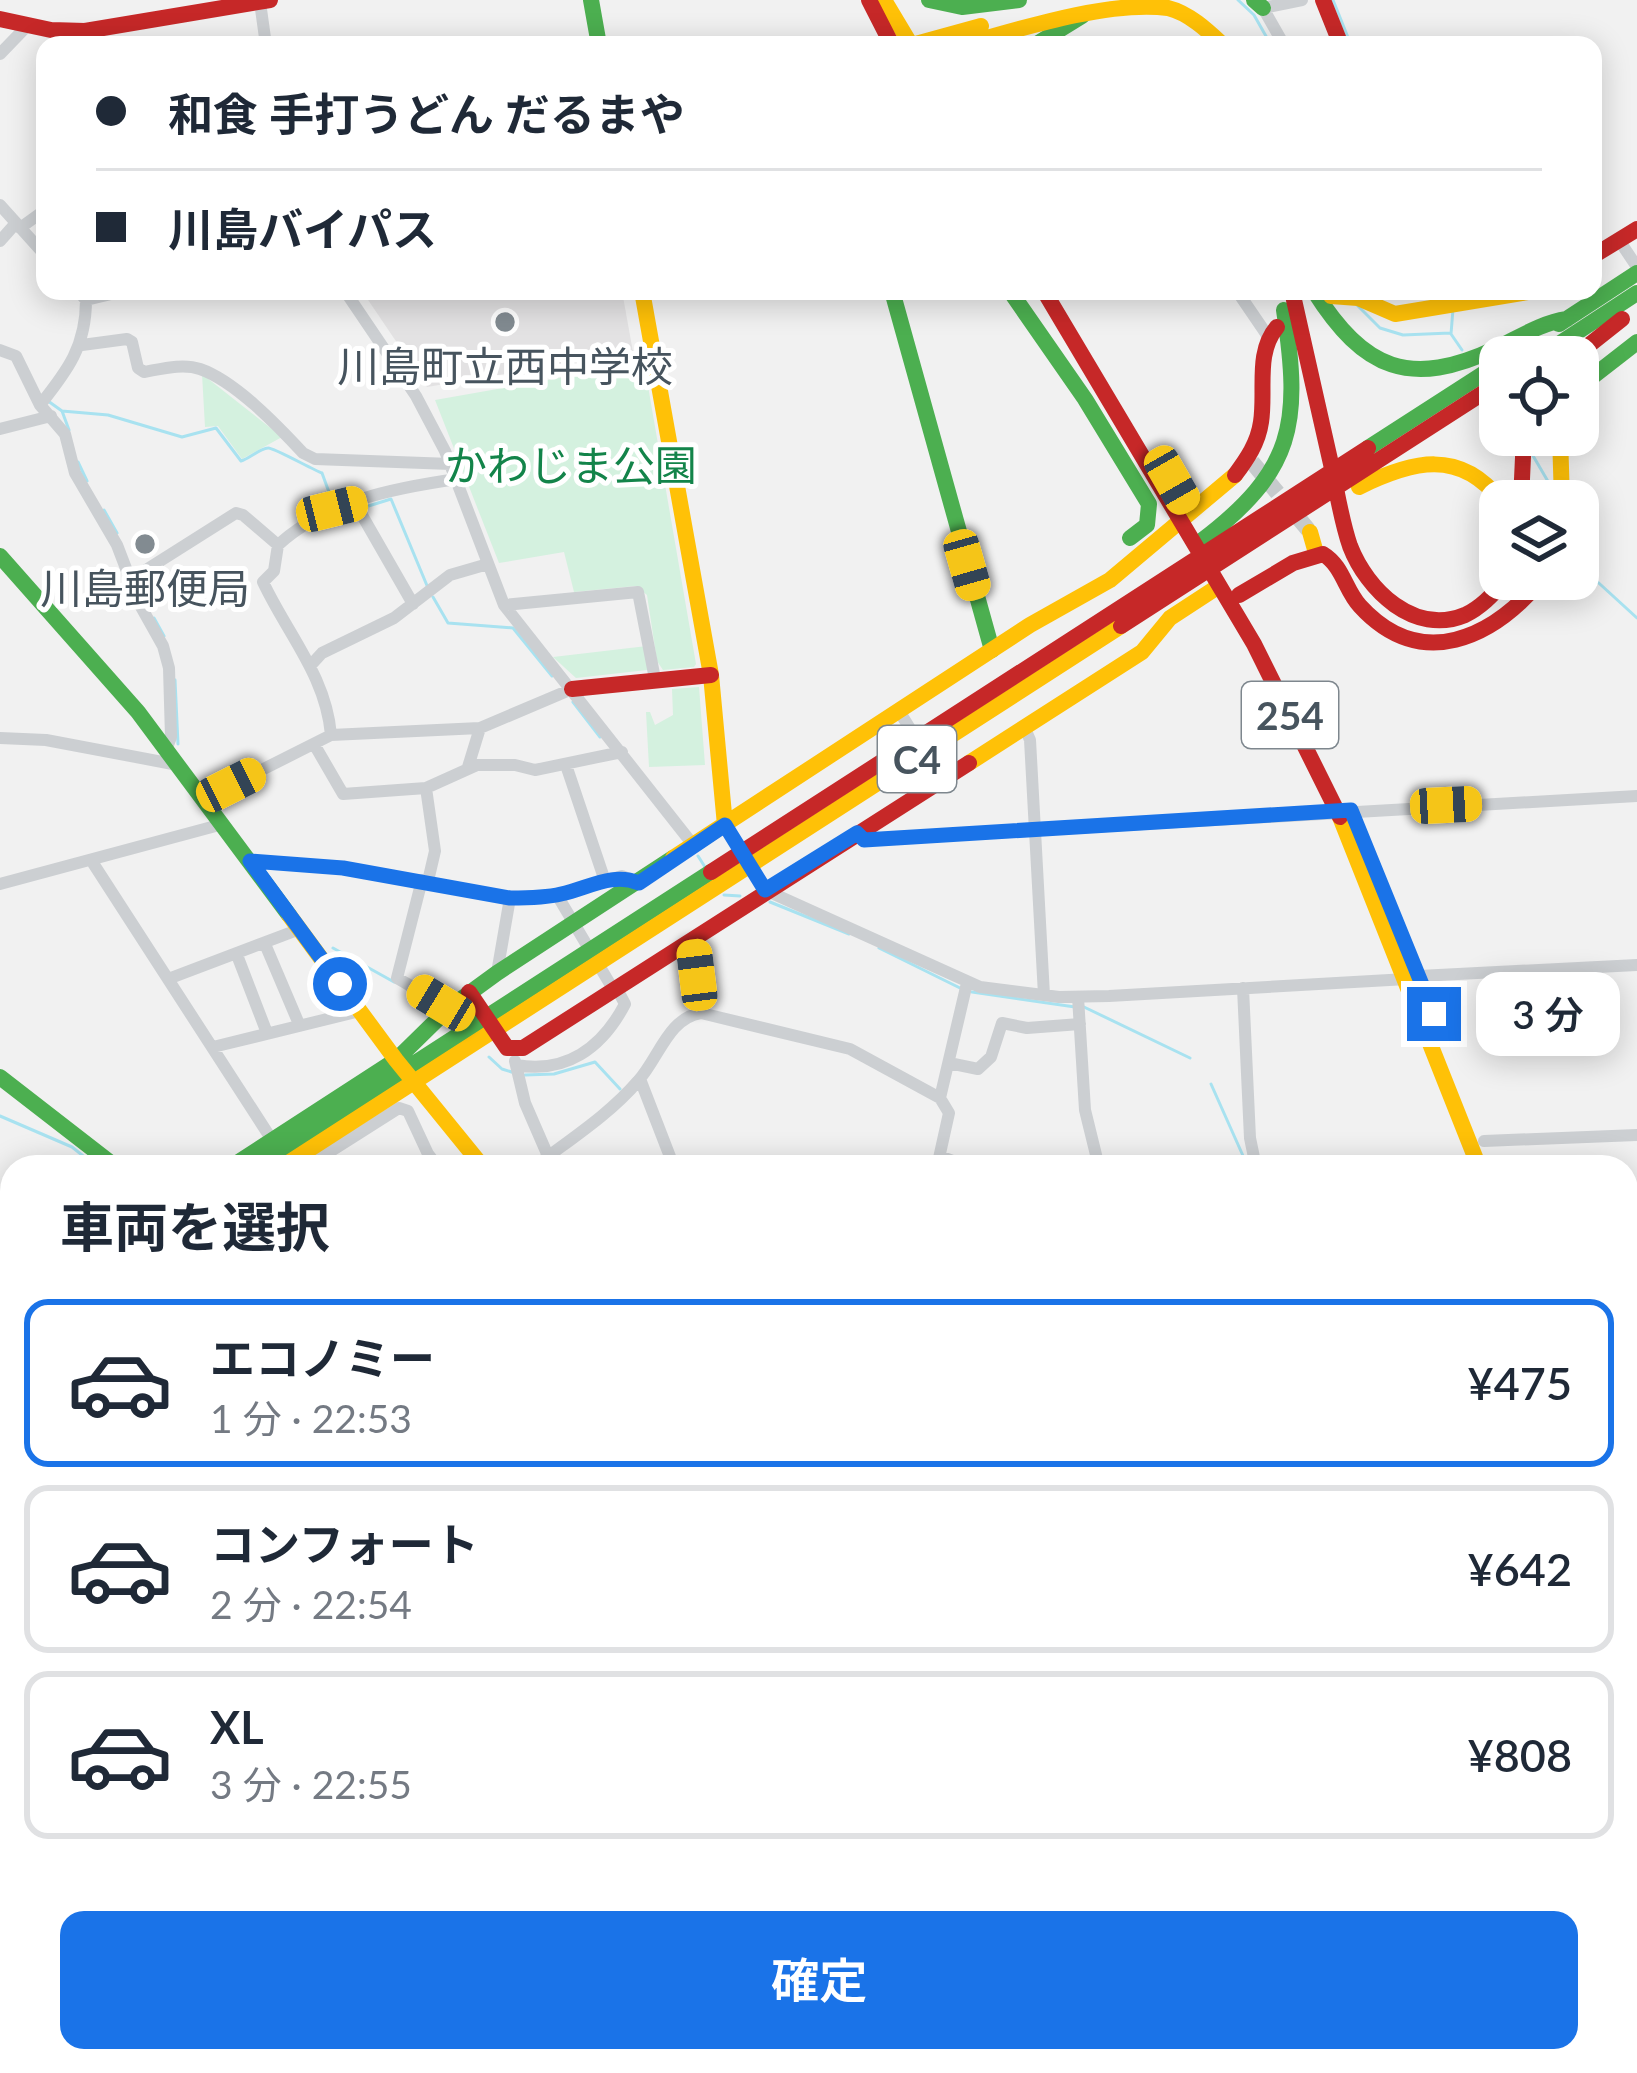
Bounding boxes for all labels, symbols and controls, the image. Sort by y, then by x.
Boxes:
text: 和食 手打うどん だるまや [168,87,685,141]
text: 川島バイパス [168,202,437,256]
marker: 川島町立西中学校 [492,309,518,335]
map controls [1479,336,1599,600]
button: locate [1479,336,1599,456]
place label: 川島町立西中学校 [337,341,673,391]
park label: かわじま公園 [445,440,697,490]
car [1138,440,1206,520]
button: layers [1479,480,1599,600]
car [293,483,371,535]
car [940,525,994,605]
marker: 川島郵便局 [132,531,158,557]
place label: 川島郵便局 [40,563,250,613]
road number: 254 [1242,682,1338,748]
road number: C4 [878,726,956,792]
car [191,753,271,817]
car [1409,785,1483,825]
car [675,937,719,1013]
route start [313,957,367,1011]
car [401,969,481,1037]
callout: 3 分 [1476,972,1620,1056]
route end [1407,987,1461,1041]
text: 3 分 [1512,991,1584,1037]
text: 車両を選択 [60,1194,330,1259]
icon: car [66,1329,174,1437]
text: エコノミー [210,1331,435,1385]
text: ¥475 [1468,1356,1572,1410]
text: 1 分 · 22:53 [210,1395,412,1441]
icon: car [66,1515,174,1623]
text: コンフォート [210,1517,479,1571]
text: ¥642 [1468,1542,1572,1596]
text: 2 分 · 22:54 [210,1581,412,1627]
text: XL [210,1700,264,1754]
icon: car [66,1701,174,1809]
text: ¥808 [1468,1728,1572,1782]
text: 3 分 · 22:55 [210,1761,412,1807]
button: 確定 [60,1911,1578,2049]

